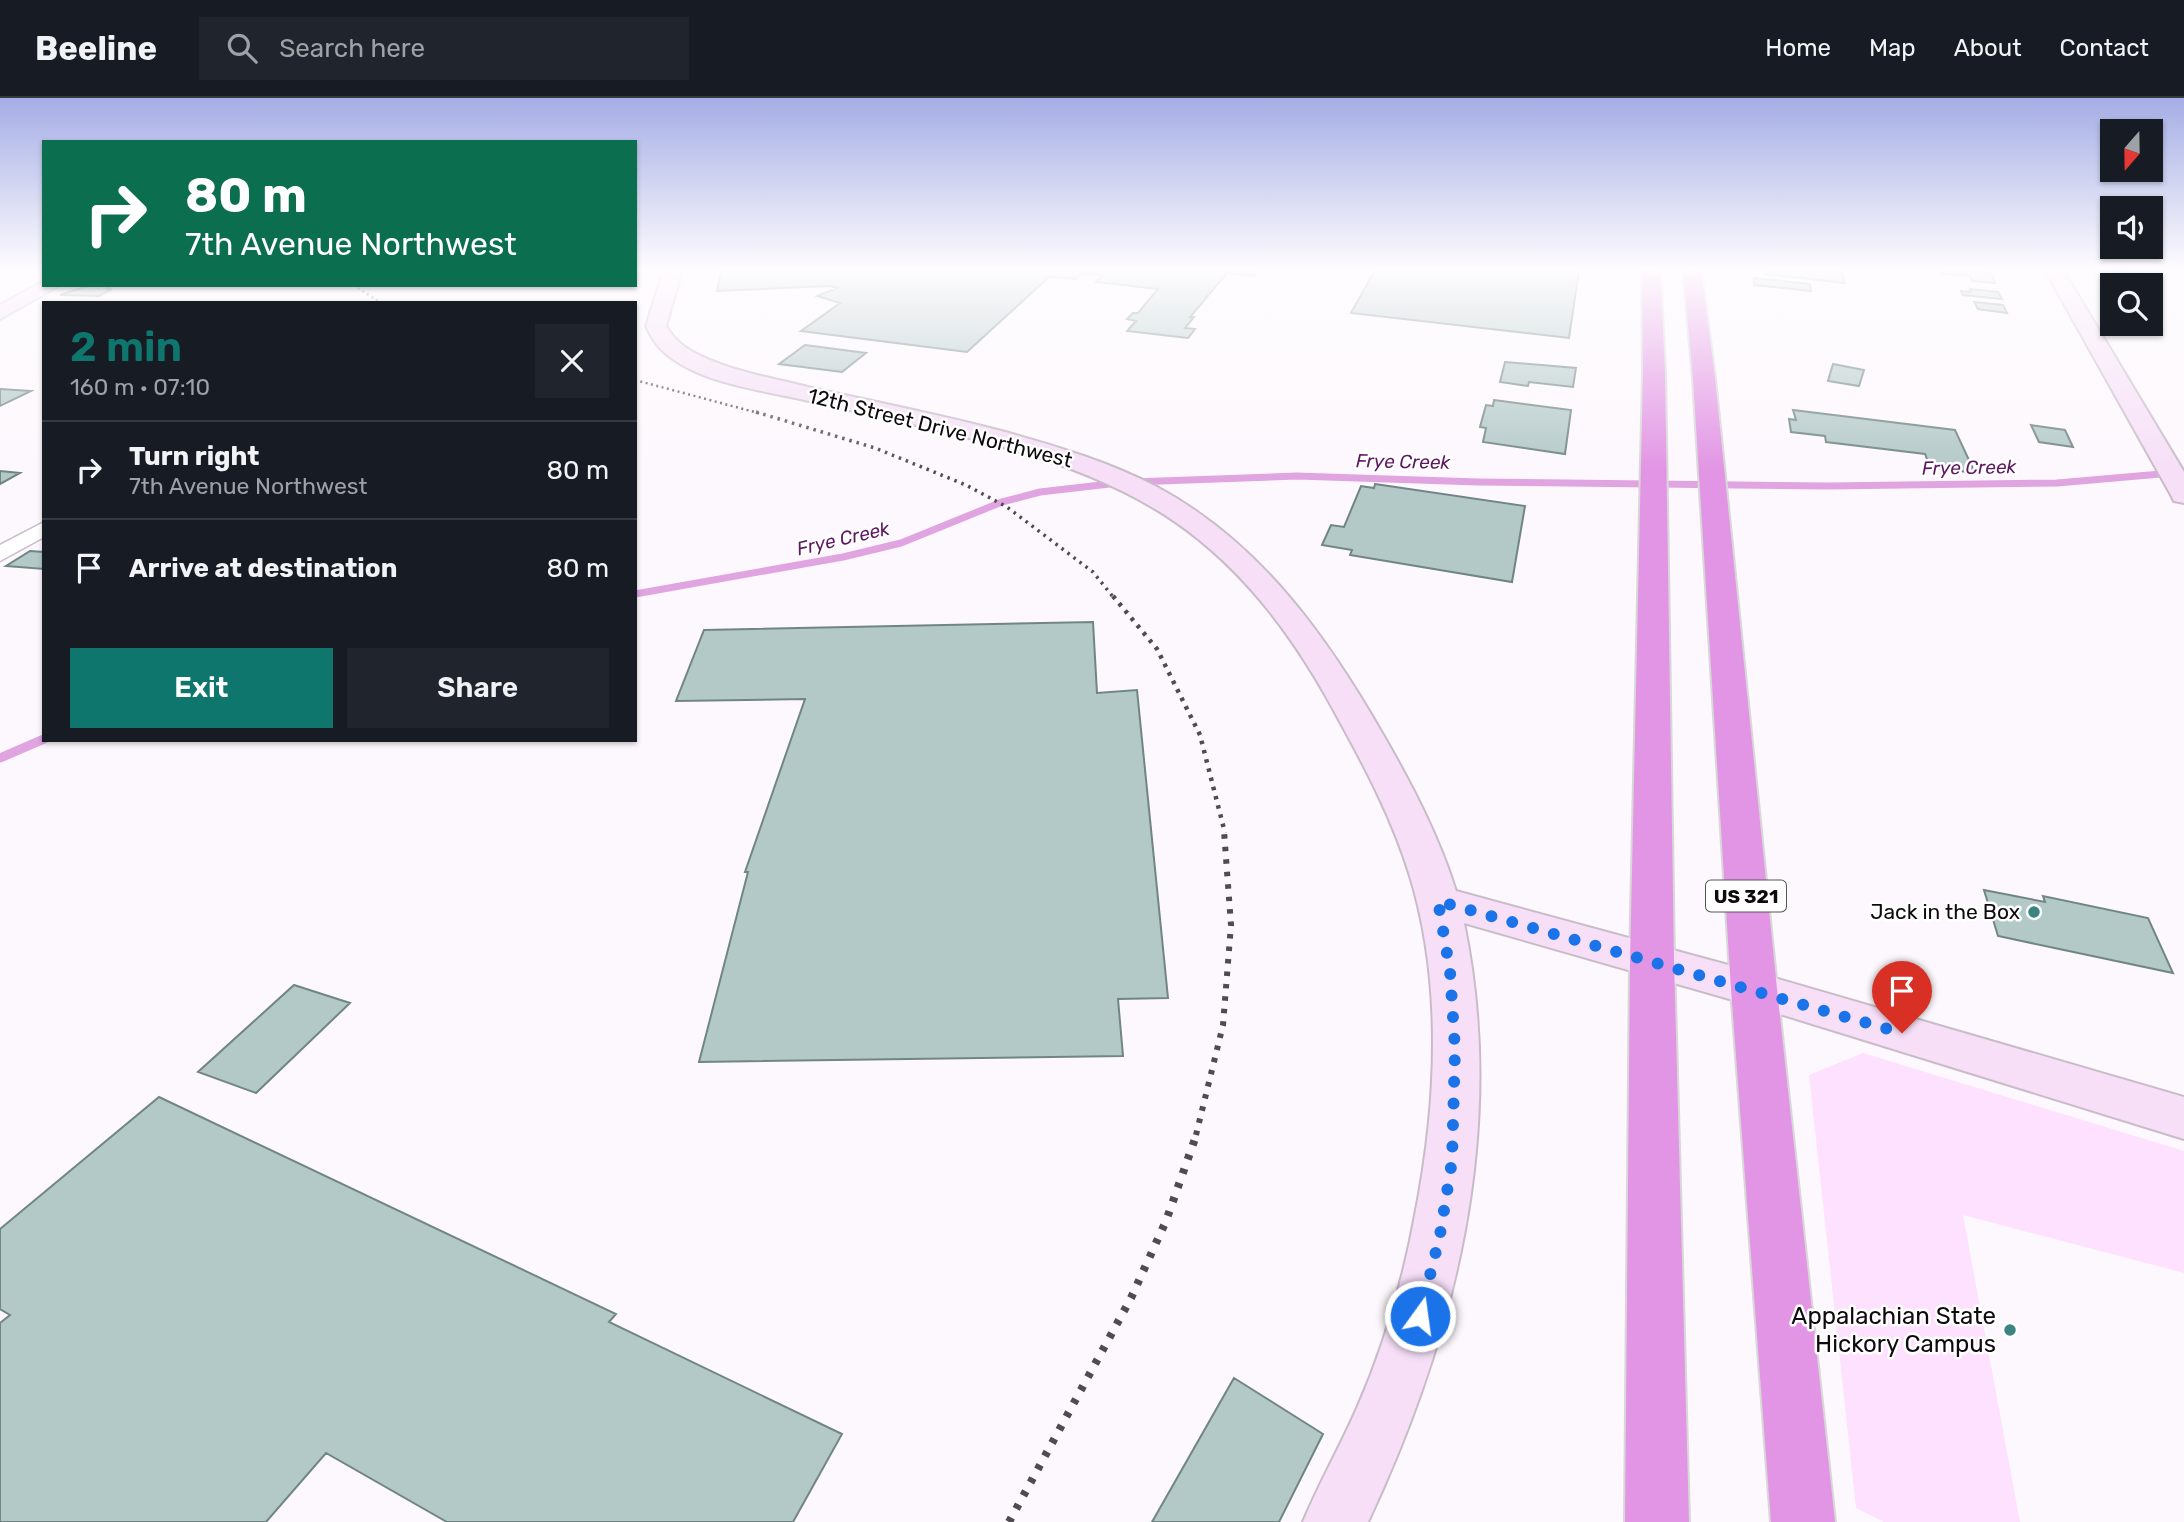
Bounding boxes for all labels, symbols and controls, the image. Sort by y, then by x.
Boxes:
search box [199,17,689,80]
text: Beeline [35,29,157,68]
icon: search [223,29,261,67]
text: Search here [279,33,425,64]
text: Home [1765,34,1831,62]
text: Map [1869,34,1916,62]
text: About [1954,34,2022,62]
text: Contact [2060,34,2149,62]
north arrow [2100,119,2163,182]
map controls [2100,119,2163,336]
text: 80 m [185,166,307,224]
icon: right [70,168,161,259]
button: sound [2100,196,2163,259]
text: 7th Avenue Northwest [185,225,517,263]
button: search [2100,273,2163,336]
text: 2 min [70,322,182,372]
button: close [535,324,609,398]
text: 160 m · 07:10 [70,373,210,401]
street label: 12th Street Drive Northwest [805,383,1075,473]
text: Turn right [129,441,259,472]
water label: Frye Creek [1356,449,1451,474]
icon: right [70,451,108,489]
text: 80 m [546,455,609,486]
water label: Frye Creek [1922,455,2017,480]
text: 7th Avenue Northwest [129,472,368,500]
water label: Frye Creek [795,517,892,560]
icon: arrive [70,549,108,587]
text: Arrive at destination [129,553,397,584]
text: 80 m [546,553,609,584]
button: Exit [70,648,333,728]
button: Share [347,648,609,728]
road number: US 321 [1706,880,1786,912]
place label: Jack in the Box [1870,899,2020,924]
marker: Jack in the Box [2026,904,2042,920]
pin [1872,961,1932,1033]
icon: arrive [1883,972,1921,1010]
position arrow [1383,1279,1457,1353]
place label: Appalachian State Hickory Campus [1791,1302,1996,1358]
marker: Appalachian State Hickory Campus [2002,1322,2018,1338]

